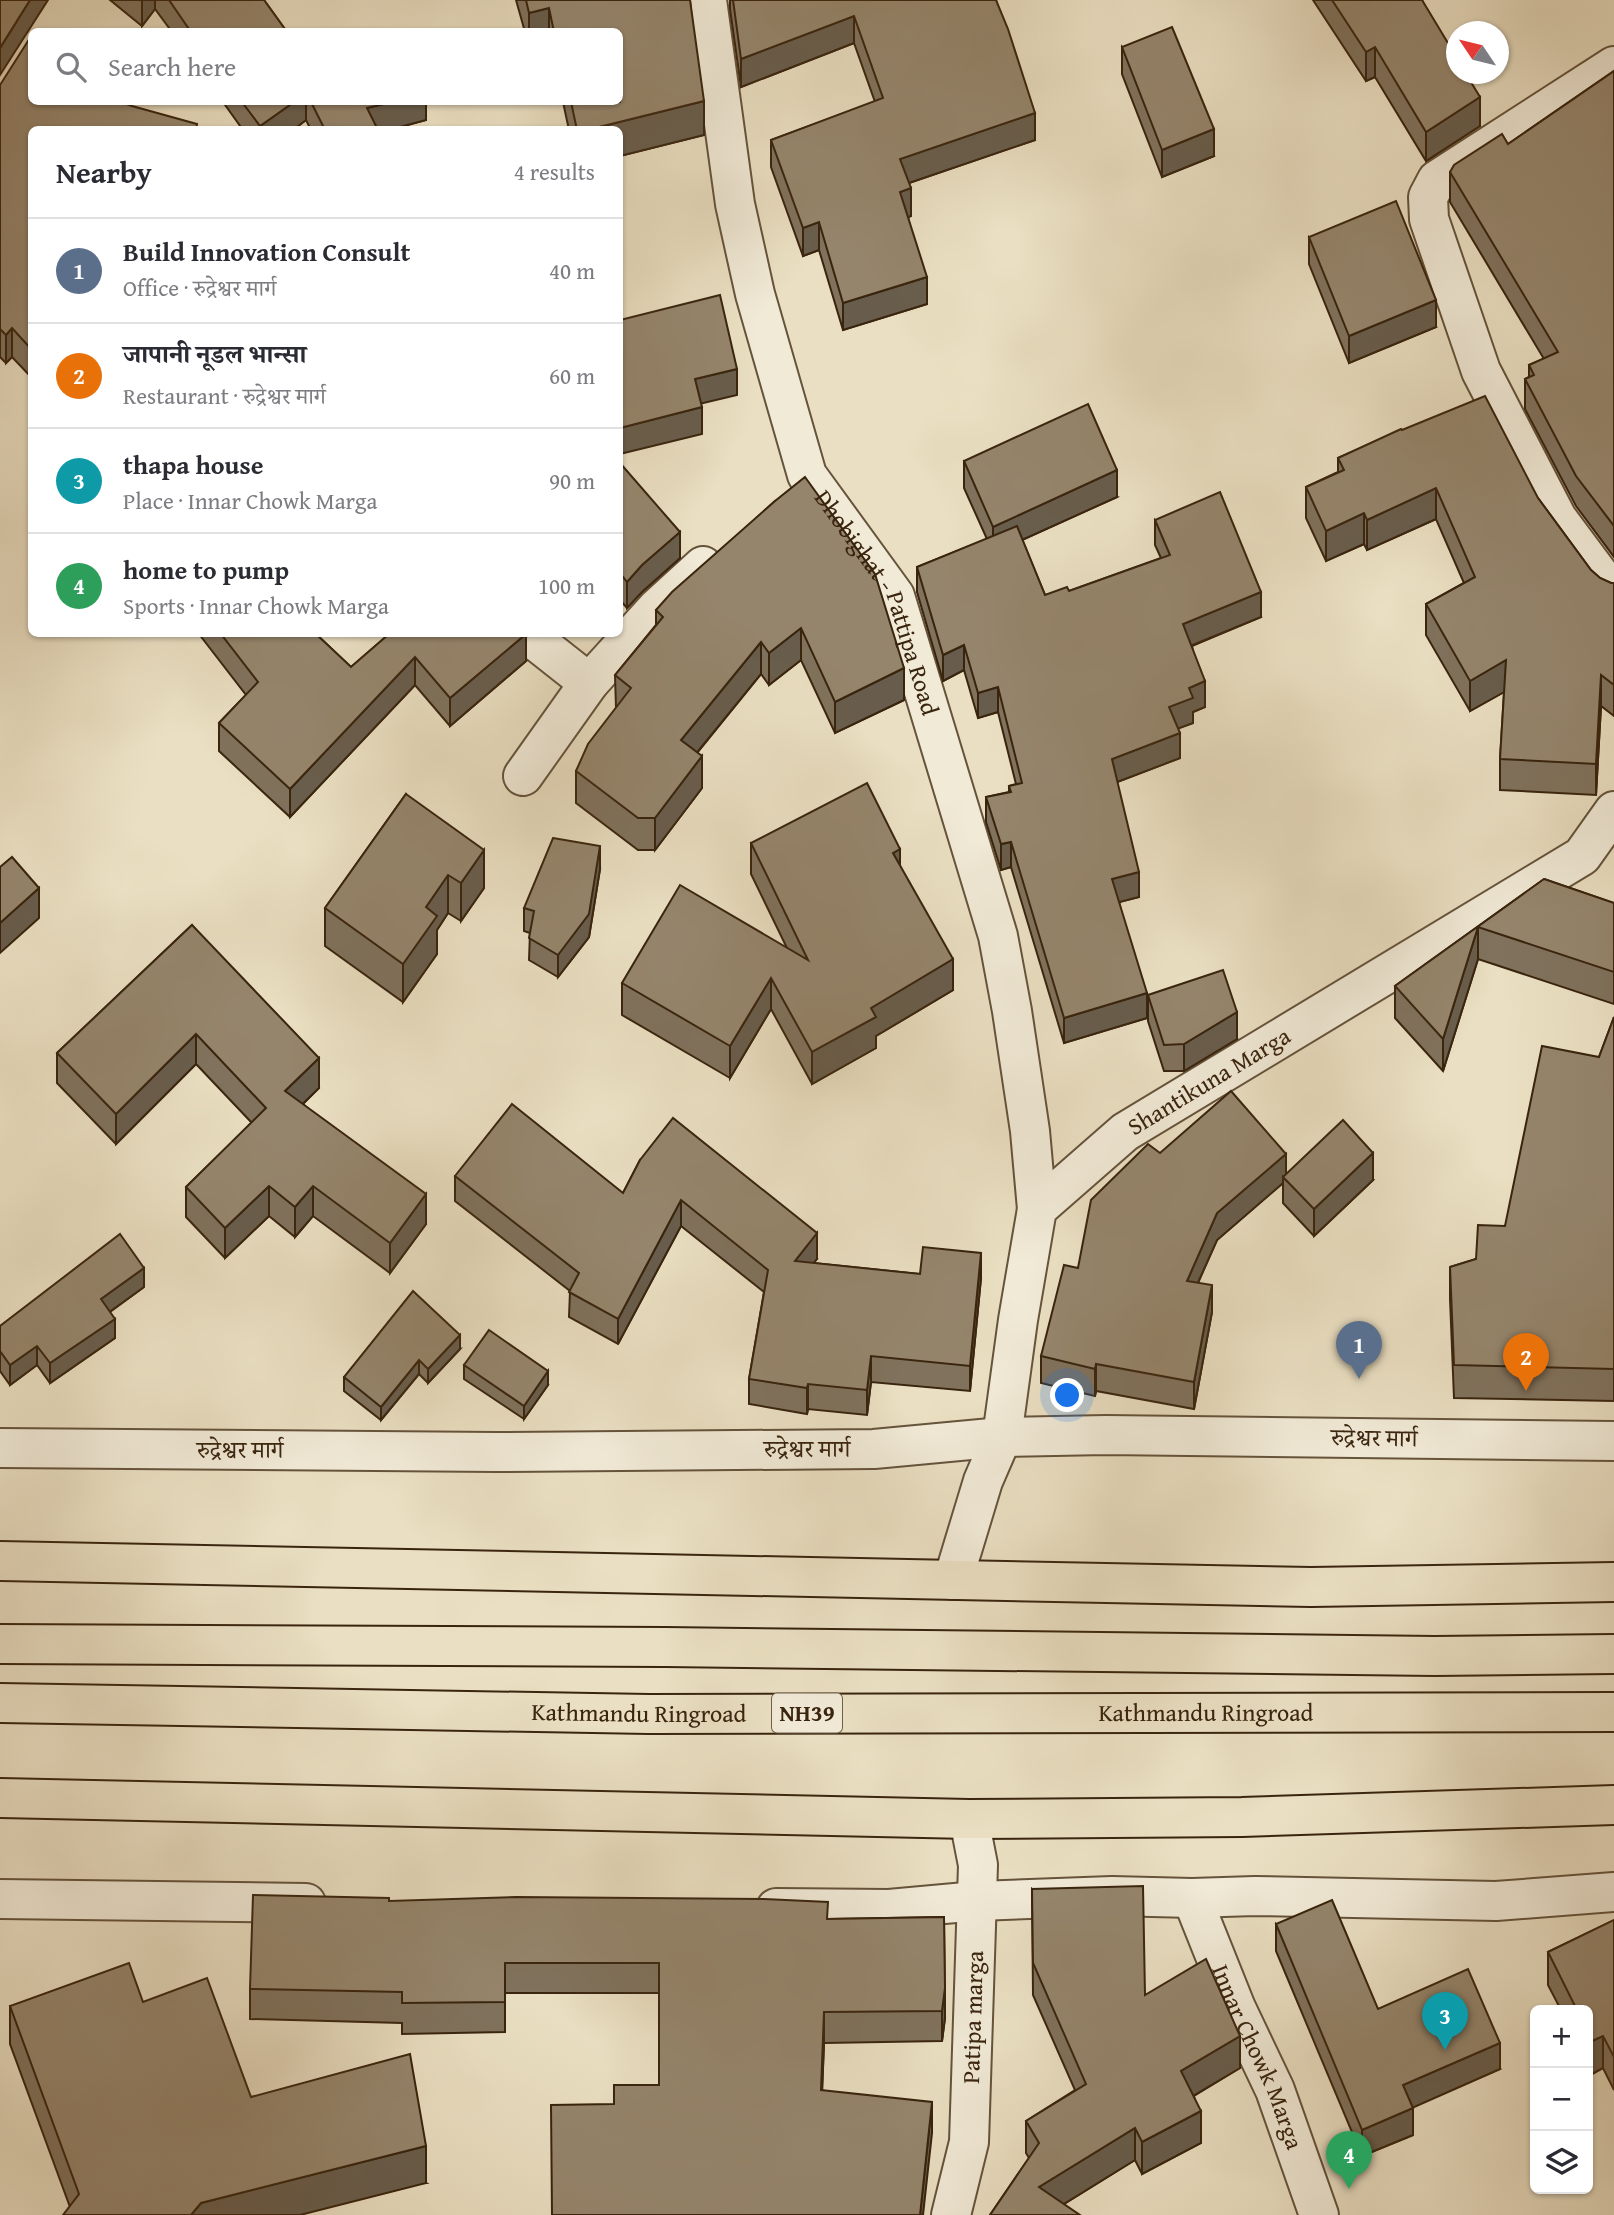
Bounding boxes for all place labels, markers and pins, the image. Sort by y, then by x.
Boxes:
pin: 1 [1336,1321,1382,1379]
pin: 2 [1503,1333,1549,1391]
pin: 3 [1422,1992,1468,2050]
pin: 4 [1326,2131,1372,2189]

